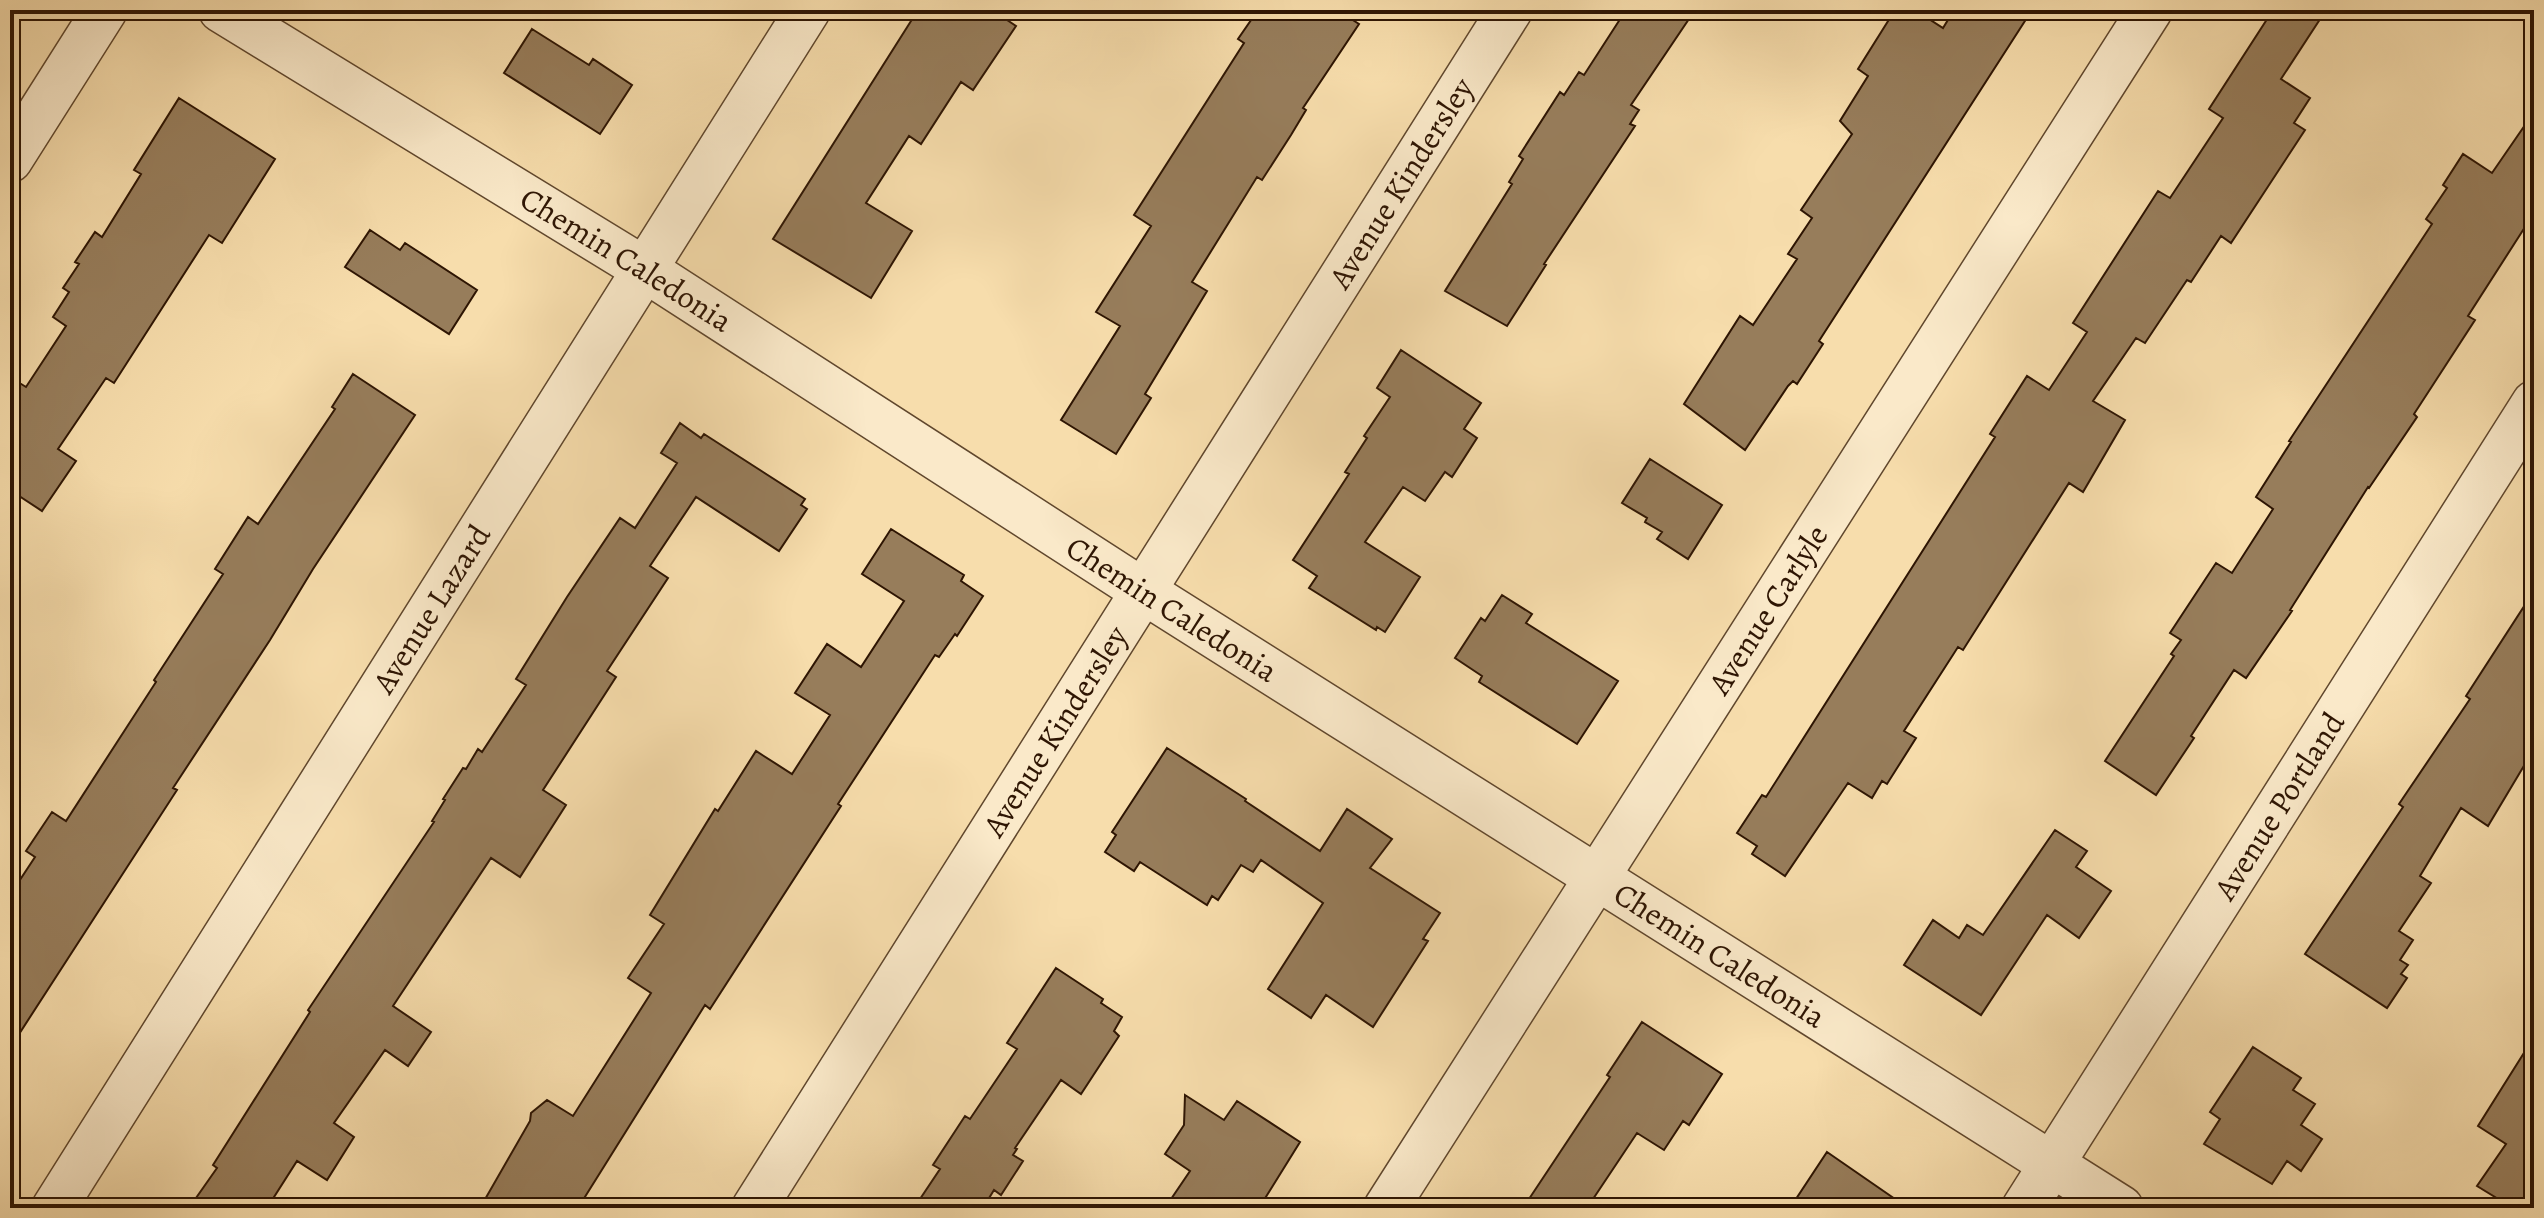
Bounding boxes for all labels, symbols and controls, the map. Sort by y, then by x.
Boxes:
street label: Avenue Kindersley [1317,69,1484,298]
street label: Chemin Caledonia [512,176,741,343]
street label: Avenue Lazard [361,515,501,702]
street label: Avenue Carlyle [1697,516,1838,703]
street label: Chemin Caledonia [1058,525,1286,693]
street label: Avenue Kindersley [971,617,1138,846]
street label: Avenue Portland [2202,703,2355,909]
street label: Chemin Caledonia [1606,872,1834,1038]

